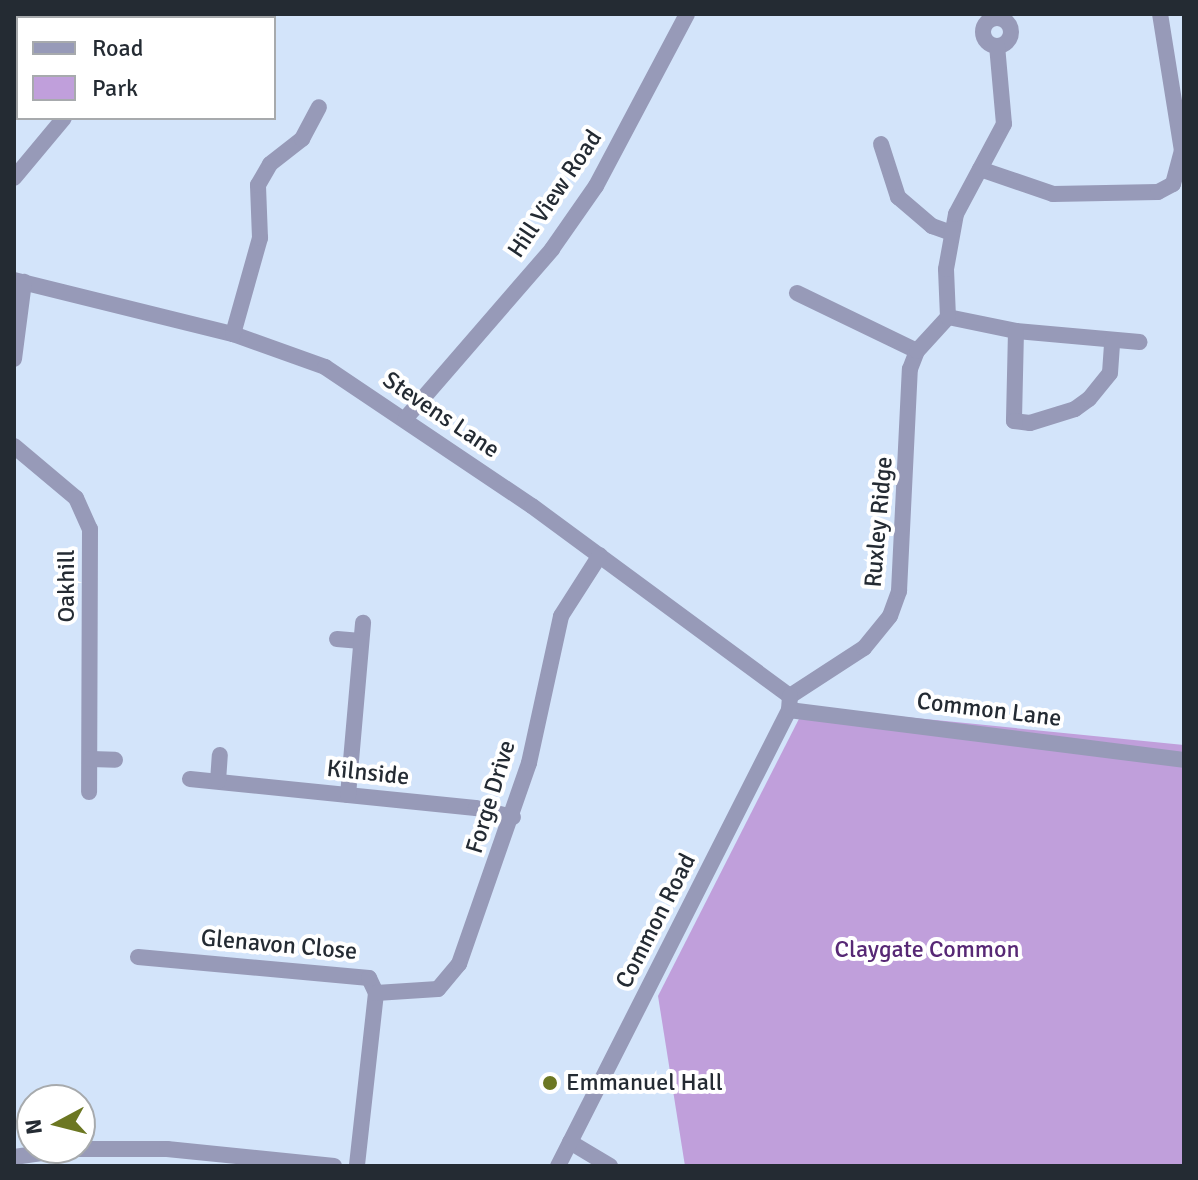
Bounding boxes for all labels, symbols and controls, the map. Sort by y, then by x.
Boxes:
legend [16,16,276,120]
text: Road [92,33,143,63]
text: Park [92,73,138,103]
street label: Hill View Road [502,125,608,263]
street label: Stevens Lane [377,366,505,464]
street label: Ruxley Ridge [859,455,899,589]
street label: Oakhill [53,549,81,623]
street label: Common Lane [915,687,1063,733]
street label: Forge Drive [460,737,522,857]
street label: Kilnside [325,754,411,792]
street label: Common Road [610,849,702,993]
street label: Glenavon Close [200,924,358,966]
park label: Claygate Common [834,936,1020,964]
place label: Emmanuel Hall [566,1069,723,1097]
marker: Emmanuel Hall [541,1074,559,1092]
north arrow [16,1084,96,1164]
text: N [19,1117,48,1136]

